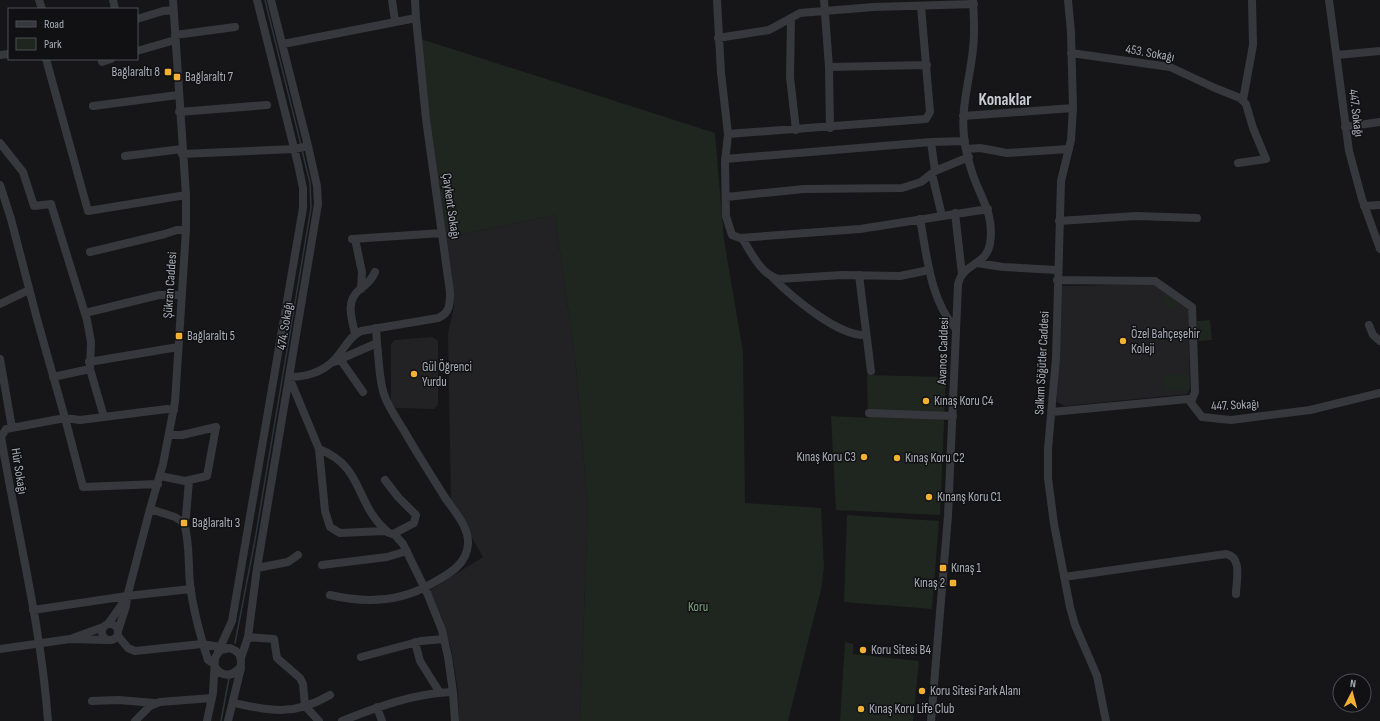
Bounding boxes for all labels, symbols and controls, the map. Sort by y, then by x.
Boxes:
legend [8,8,138,60]
text: Road [44,17,64,32]
text: Park [44,37,62,52]
street label: 453. Sokağı [1124,41,1176,65]
place label: Bağlaraltı 8 [111,64,160,80]
marker: Bağlaraltı 8 [163,67,173,77]
place label: Bağlaraltı 7 [185,69,234,85]
marker: Bağlaraltı 7 [172,72,182,82]
street label: 447. Sokağı [1345,88,1367,138]
district label: Konaklar [979,90,1031,110]
street label: Çaykent Sokağı [438,172,464,240]
street label: Şükran Caddesi [160,251,180,319]
street label: 474. Sokağı [273,301,297,351]
street label: Salkım Söğütler Caddesi [1031,311,1053,415]
street label: Avanos Caddesi [934,317,952,386]
place label: Özel Bahçeşehir Koleji [1131,325,1200,357]
place label: Bağlaraltı 5 [187,328,235,344]
marker: Bağlaraltı 5 [174,331,184,341]
marker: Özel Bahçeşehir Koleji [1118,336,1128,346]
place label: Gül Öğrenci Yurdu [422,358,472,390]
marker: Gül Öğrenci Yurdu [409,369,419,379]
place label: Kınaş Koru C4 [934,393,994,409]
marker: Kınaş Koru C4 [921,396,931,406]
street label: 447. Sokağı [1211,396,1259,414]
street label: Hür Sokağı [7,447,31,495]
place label: Kınaş Koru C3 [796,449,856,465]
place label: Kınaş Koru C2 [905,450,965,466]
marker: Kınaş Koru C3 [859,452,869,462]
marker: Kınaş Koru C2 [892,453,902,463]
place label: Kınanş Koru C1 [937,489,1002,505]
marker: Kınanş Koru C1 [924,492,934,502]
place label: Bağlaraltı 3 [192,515,240,531]
marker: Bağlaraltı 3 [179,518,189,528]
place label: Kınaş 1 [951,560,982,576]
marker: Kınaş 1 [938,563,948,573]
place label: Kınaş 2 [914,575,945,591]
marker: Kınaş 2 [948,578,958,588]
park label: Koru [688,599,708,615]
place label: Koru Sitesi B4 [871,642,931,658]
marker: Koru Sitesi B4 [858,645,868,655]
north arrow [1332,673,1372,713]
text: N [1349,677,1357,690]
place label: Koru Sitesi Park Alanı [930,683,1021,699]
marker: Koru Sitesi Park Alanı [917,686,927,696]
place label: Kınaş Koru Life Club [869,701,954,717]
marker: Kınaş Koru Life Club [856,704,866,714]

